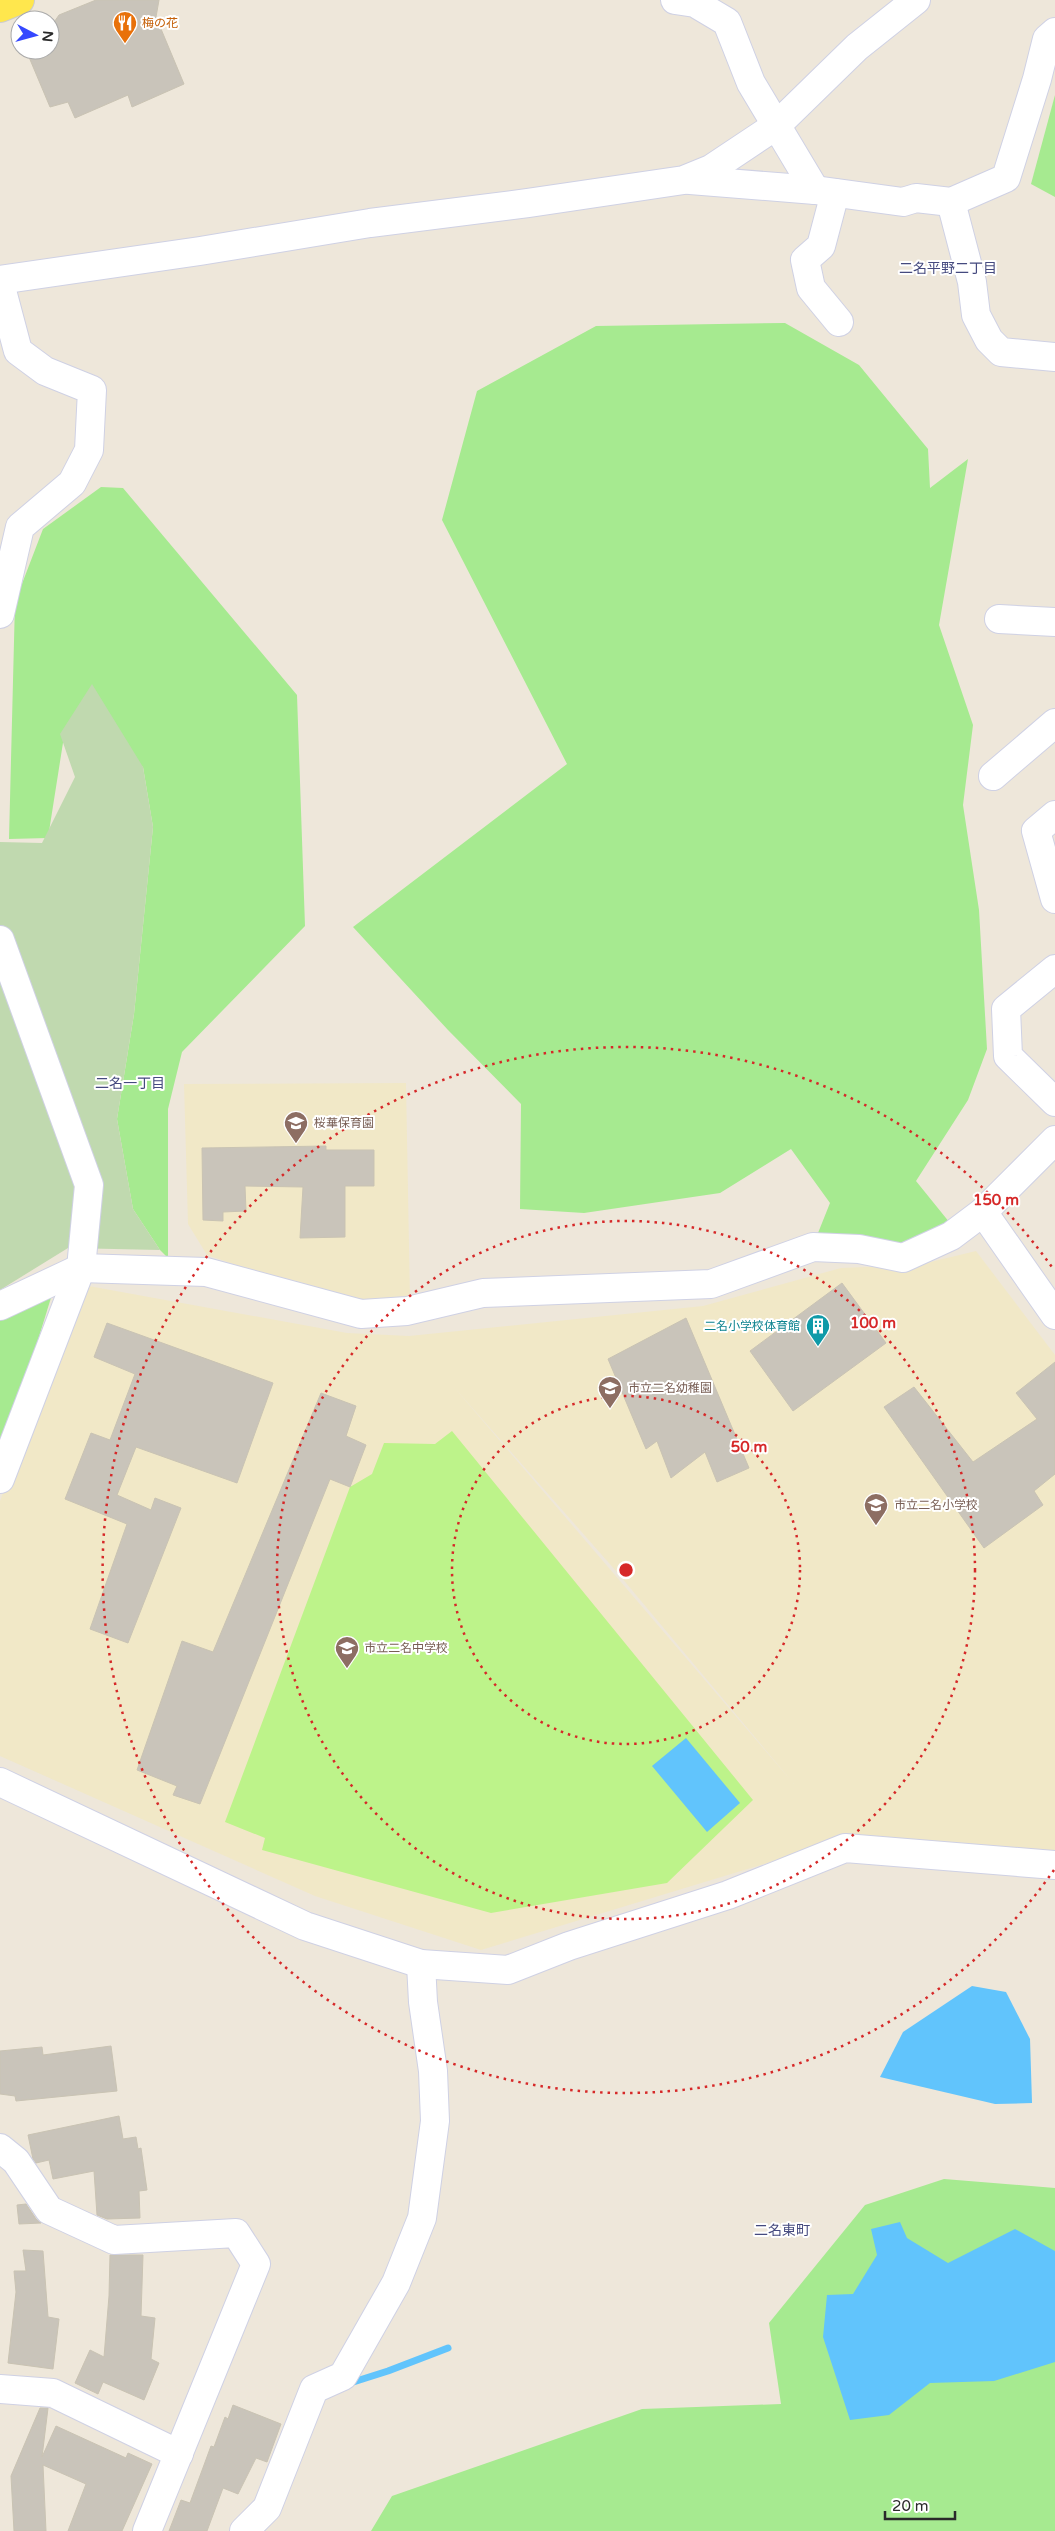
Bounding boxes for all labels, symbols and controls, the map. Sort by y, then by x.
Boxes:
north arrow [10,10,60,60]
restaurant icon: 梅の花 [112,10,138,44]
place label: 梅の花 [142,16,178,30]
text: N [38,30,56,43]
district label: 二名平野二丁目 [899,260,997,277]
district label: 二名一丁目 [95,1075,165,1092]
school or university icon: 桜華保育園 [283,1110,309,1144]
place label: 桜華保育園 [314,1116,374,1130]
text: 150 m [973,1191,1019,1209]
building icon: 二名小学校体育館 [805,1313,831,1347]
text: 100 m [850,1314,896,1332]
place label: 二名小学校体育館 [704,1319,800,1333]
school or university icon: 市立二名幼稚園 [597,1375,623,1409]
place label: 市立二名幼稚園 [628,1381,712,1395]
text: 50 m [731,1438,767,1456]
school or university icon: 市立二名小学校 [863,1492,889,1526]
place label: 市立二名小学校 [894,1498,978,1512]
centre of rings [617,1561,635,1579]
school or university icon: 市立二名中学校 [334,1635,360,1669]
place label: 市立二名中学校 [364,1641,448,1655]
district label: 二名東町 [754,2222,810,2239]
scale bar [885,2488,955,2520]
text: 20 m [892,2497,929,2515]

